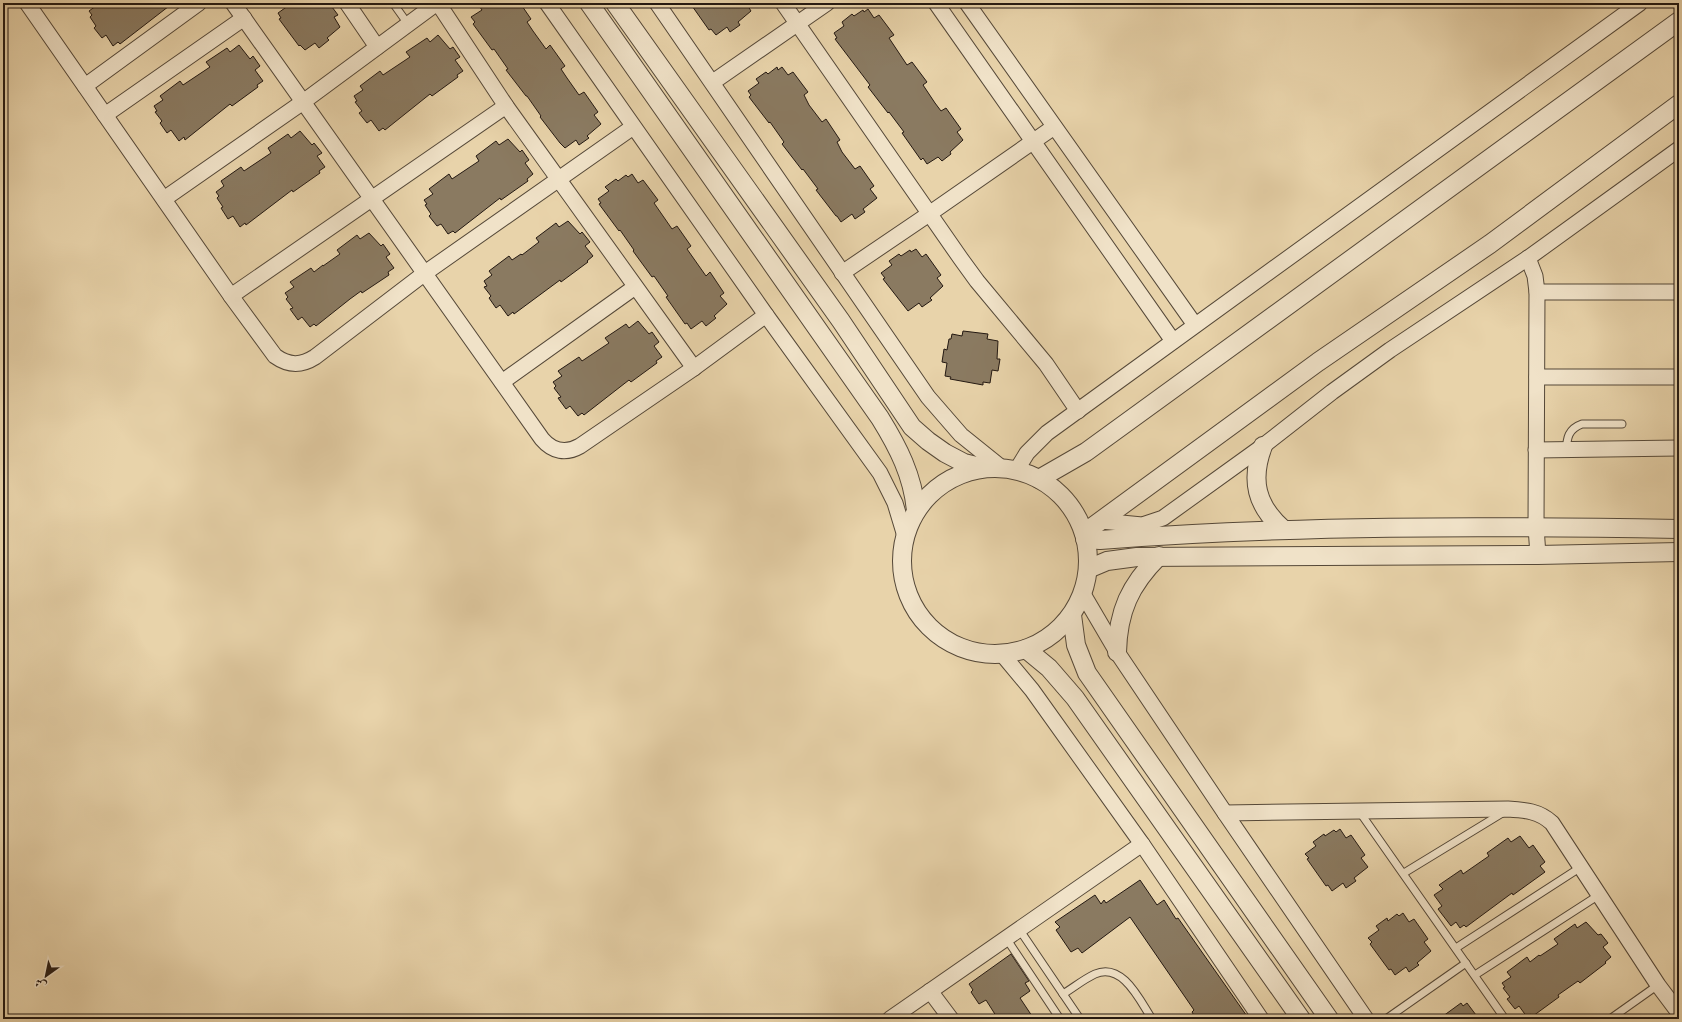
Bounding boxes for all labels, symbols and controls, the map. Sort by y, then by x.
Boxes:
north arrow [26,956,66,996]
text: ش [32,974,50,993]

